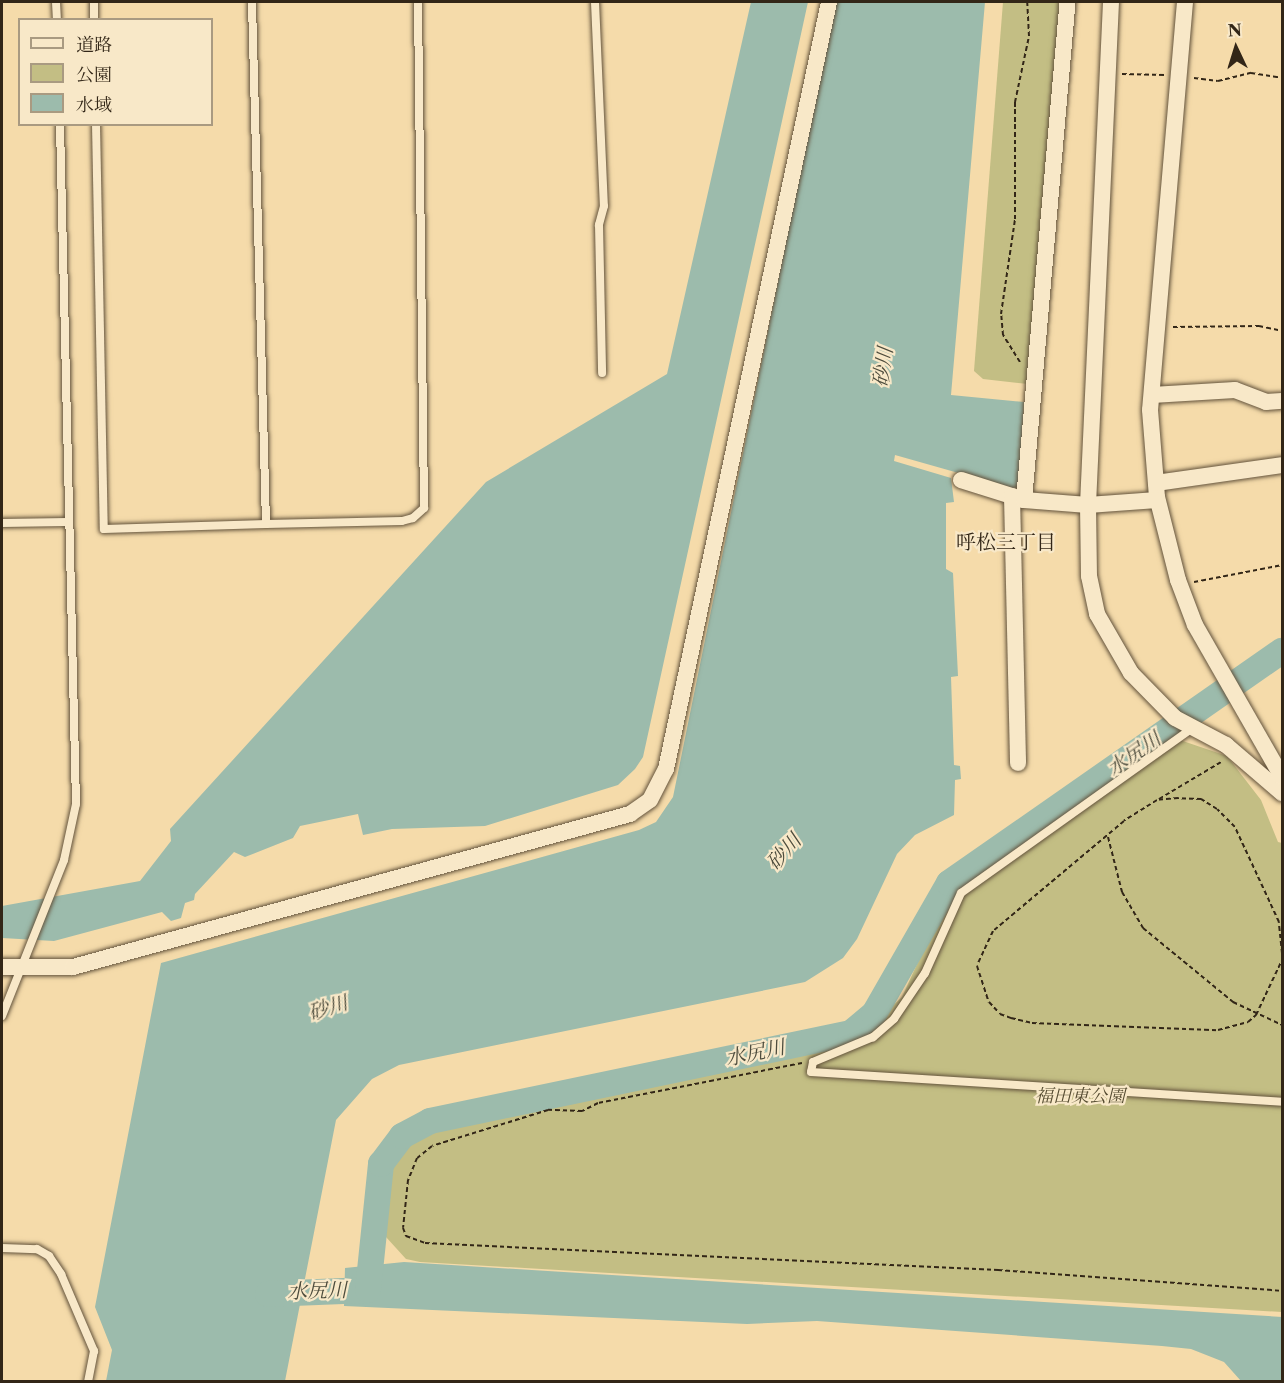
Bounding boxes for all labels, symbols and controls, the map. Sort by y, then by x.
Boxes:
legend [18,18,213,126]
north arrow [1206,18,1266,78]
text: N [1227,20,1242,41]
text: 道路 [76,34,112,56]
text: 公園 [76,64,112,86]
text: 水域 [76,94,112,116]
water label: 砂川 [868,346,898,388]
district label: 呼松三丁目 [956,530,1056,554]
water label: 水尻川 [1103,727,1165,781]
water label: 砂川 [762,829,806,875]
water label: 砂川 [305,991,351,1025]
water label: 水尻川 [723,1035,787,1071]
park label: 福田東公園 [1035,1085,1125,1107]
water label: 水尻川 [287,1278,347,1304]

